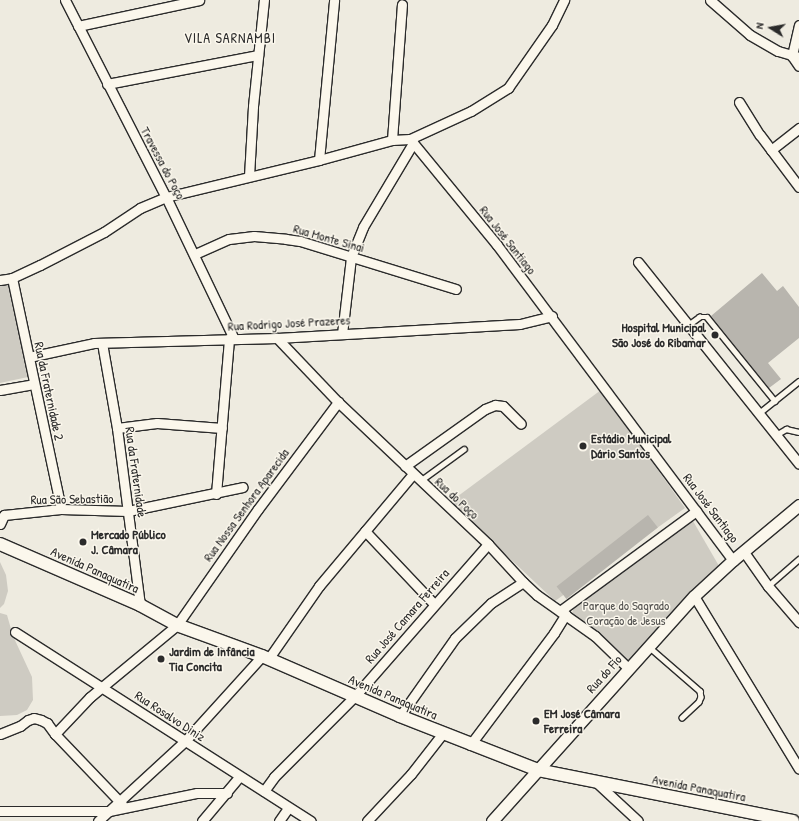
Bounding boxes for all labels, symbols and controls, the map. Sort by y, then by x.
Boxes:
north arrow [751,8,791,48]
text: N [752,22,767,30]
district label: VILA SARNAMBI [184,30,276,46]
street label: Travessa do Poço [137,124,189,202]
street label: Rua José Santiago [476,203,540,277]
street label: Rua Monte Sinai [292,220,366,256]
street label: Rua Rodrigo José Prazeres [227,312,351,334]
place label: Hospital Municipal São José do Ribamar [612,320,706,351]
marker: Hospital Municipal São José do Ribamar [709,329,721,341]
street label: Rua da Fraternidade 2 [31,340,67,442]
street label: Rua da Fraternidade [122,426,150,518]
place label: Estádio Municipal Dário Santos [591,431,671,462]
marker: Estádio Municipal Dário Santos [578,441,588,451]
street label: Rua Nossa Senhora Aparecida [200,446,292,564]
street label: Rua José Santiago [680,470,742,546]
street label: Rua do Poço [432,474,482,522]
street label: Rua São Sebastião [30,490,114,508]
place label: Mercado Público J. Câmara [91,527,166,558]
marker: Mercado Público J. Câmara [78,537,88,547]
street label: Avenida Panaquatira [49,544,141,596]
street label: Rua José Camara Ferreira [362,566,452,666]
park label: Parque do Sagrado Coração de Jesus [583,598,669,629]
place label: Jardim de Infância Tia Concita [169,644,255,675]
street label: Rua do Fio [583,652,625,696]
marker: Jardim de Infância Tia Concita [156,654,166,664]
street label: Avenida Panaquatira [346,671,440,723]
street label: Rua Rosalvo Diniz [132,687,208,745]
place label: EM José Câmara Ferreira [544,706,620,737]
marker: EM José Câmara Ferreira [531,716,541,726]
street label: Avenida Panaquatira [651,771,747,805]

